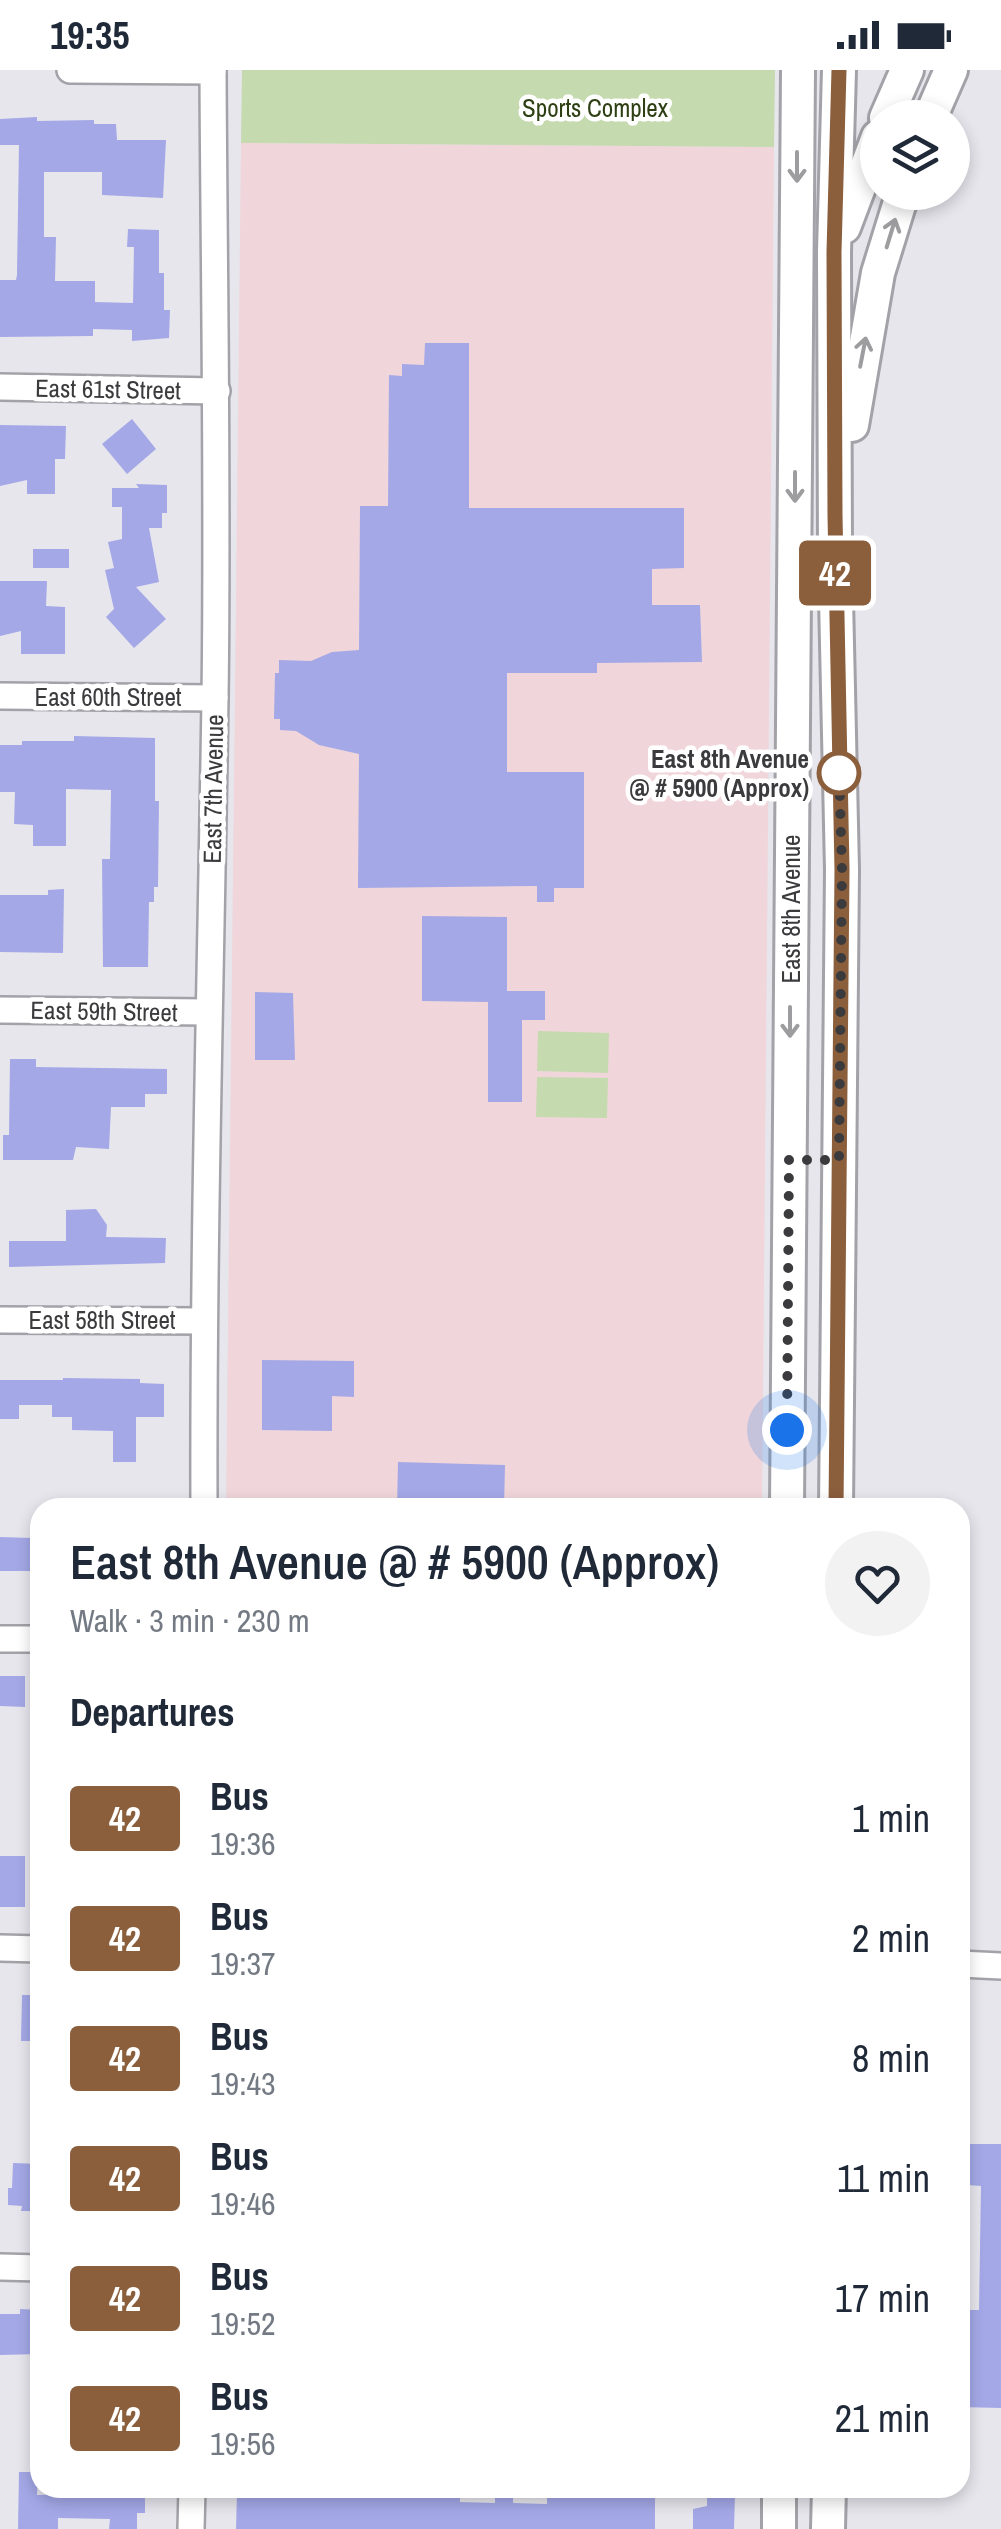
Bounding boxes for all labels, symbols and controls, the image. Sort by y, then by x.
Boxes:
text: 19:35 [50,10,130,61]
park label: Sports Complex [522,91,669,125]
map controls [860,100,970,210]
button: layers [860,100,970,210]
one-way arrow [788,150,806,183]
one-way arrow [883,217,901,249]
one-way arrow [854,337,873,369]
street label: East 61st Street [35,371,182,407]
one-way arrow [786,470,804,502]
line badge: 42 [790,540,880,606]
text: 42 [819,550,851,597]
street label: East 60th Street [34,680,182,714]
street label: East 7th Avenue [195,714,231,864]
place label: East 8th Avenue @ # 5900 (Approx) [629,742,809,805]
marker: East 8th Avenue @ # 5900 (Approx) [818,752,860,794]
street label: East 8th Avenue [774,835,808,983]
street label: East 59th Street [30,993,178,1029]
one-way arrow [781,1005,800,1037]
street label: East 58th Street [28,1303,176,1337]
your location [762,1405,812,1455]
text: East 8th Avenue @ # 5900 (Approx) [70,1529,719,1594]
button: heart [825,1531,930,1636]
text: Walk · 3 min · 230 m [70,1599,310,1642]
text: Departures [70,1687,235,1738]
text: Bus [210,1771,269,1822]
text: 1 min [852,1793,930,1844]
text: 42 [109,1795,141,1842]
text: 19:36 [210,1822,276,1865]
text: Bus [210,1891,269,1942]
text: 2 min [852,1913,930,1964]
text: 42 [109,1915,141,1962]
text: 19:37 [210,1942,276,1985]
text: Bus [210,2011,269,2062]
text: 8 min [852,2033,930,2084]
text: 42 [109,2035,141,2082]
text: 19:43 [210,2062,276,2105]
text: Bus [210,2131,269,2182]
text: 11 min [837,2153,930,2204]
text: 42 [109,2155,141,2202]
text: 19:46 [210,2182,276,2225]
text: Bus [210,2251,269,2302]
text: 17 min [835,2273,930,2324]
text: 42 [109,2275,141,2322]
text: 19:52 [210,2302,276,2345]
text: Bus [210,2371,269,2422]
text: 21 min [835,2393,930,2444]
text: 42 [109,2395,141,2442]
text: 19:56 [210,2422,276,2465]

